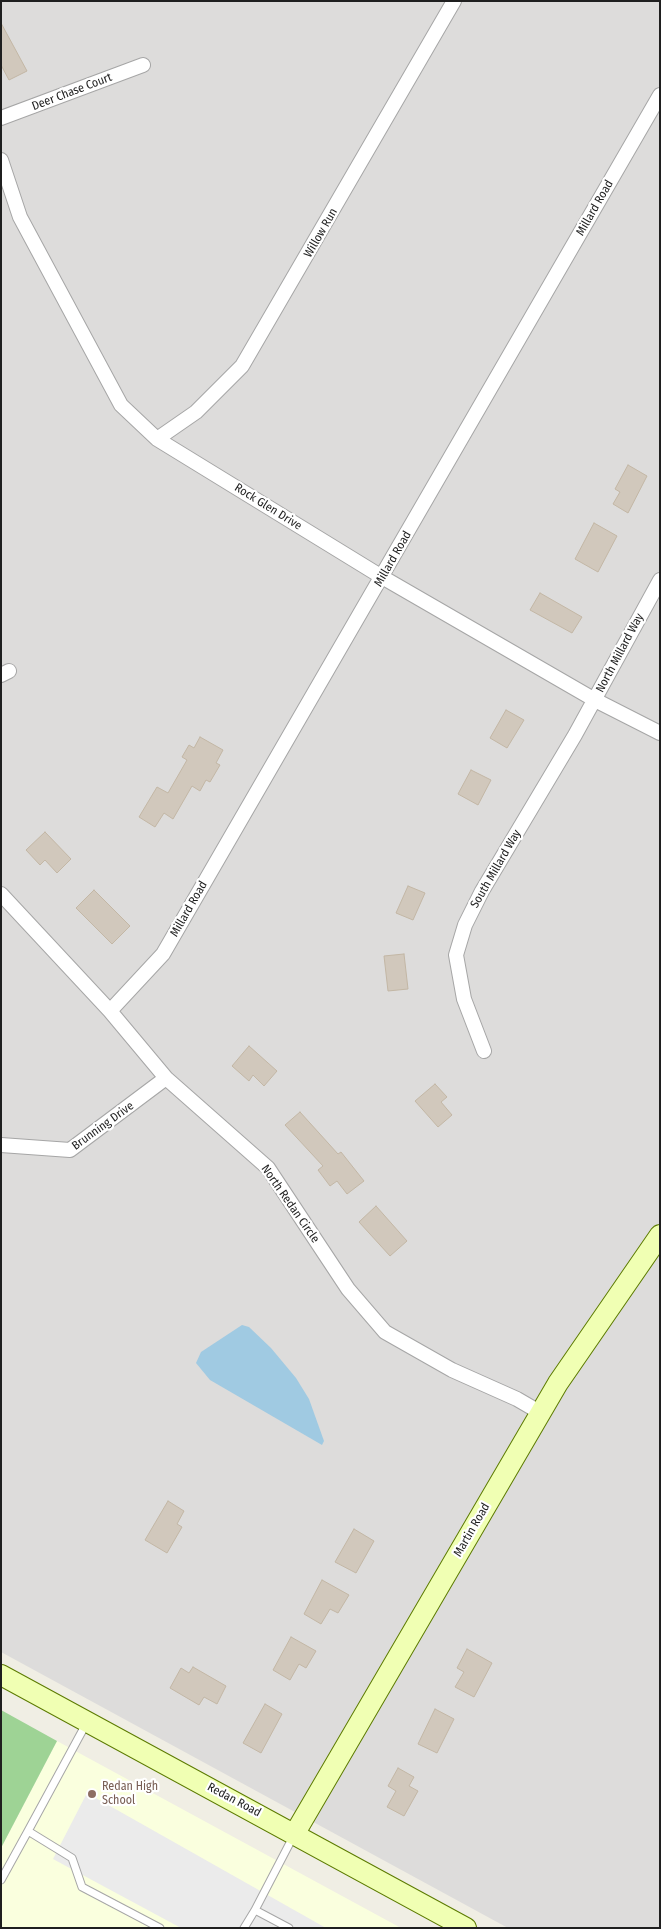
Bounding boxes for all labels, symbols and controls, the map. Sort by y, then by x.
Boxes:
street label: Deer Chase Court [30,70,114,114]
street label: Millard Road [573,178,617,238]
street label: Willow Run [301,206,341,260]
street label: Rock Glen Drive [232,481,304,533]
street label: Millard Road [371,529,415,589]
street label: North Millard Way [593,611,647,695]
street label: South Millard Way [468,827,524,911]
street label: Millard Road [167,879,211,939]
street label: Brunning Drive [69,1099,137,1153]
street label: North Redan Circle [258,1162,322,1246]
street label: Martin Road [451,1501,493,1559]
place label: Redan High School [102,1780,158,1808]
street label: Redan Road [205,1780,263,1820]
marker: Redan High School [86,1788,98,1800]

